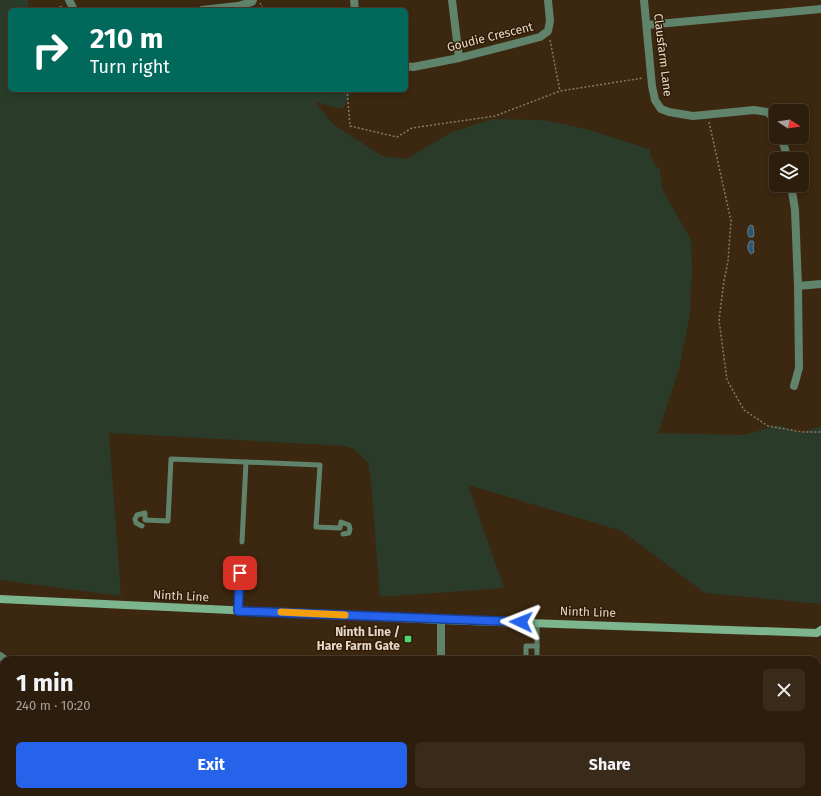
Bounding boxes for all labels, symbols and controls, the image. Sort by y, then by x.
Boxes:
street label: Clausfarm Lane [651,13,675,97]
street label: Goudie Crescent [446,19,535,54]
text: 210 m [90,22,164,55]
icon: right [24,24,76,76]
text: Turn right [90,56,170,78]
north arrow [769,104,809,144]
map controls [769,104,809,192]
button: layers [769,152,809,192]
pin [223,556,257,590]
icon: arrive [229,562,251,584]
street label: Ninth Line [153,588,209,604]
position arrow [500,601,542,643]
street label: Ninth Line [560,604,616,620]
place label: Ninth Line / Hare Farm Gate [317,625,400,653]
marker: Ninth Line / Hare Farm Gate [403,634,413,644]
text: 1 min [16,669,74,697]
button: close [763,669,805,711]
text: 240 m · 10:20 [16,698,91,713]
button: Exit [16,742,407,788]
button: Share [415,742,805,788]

